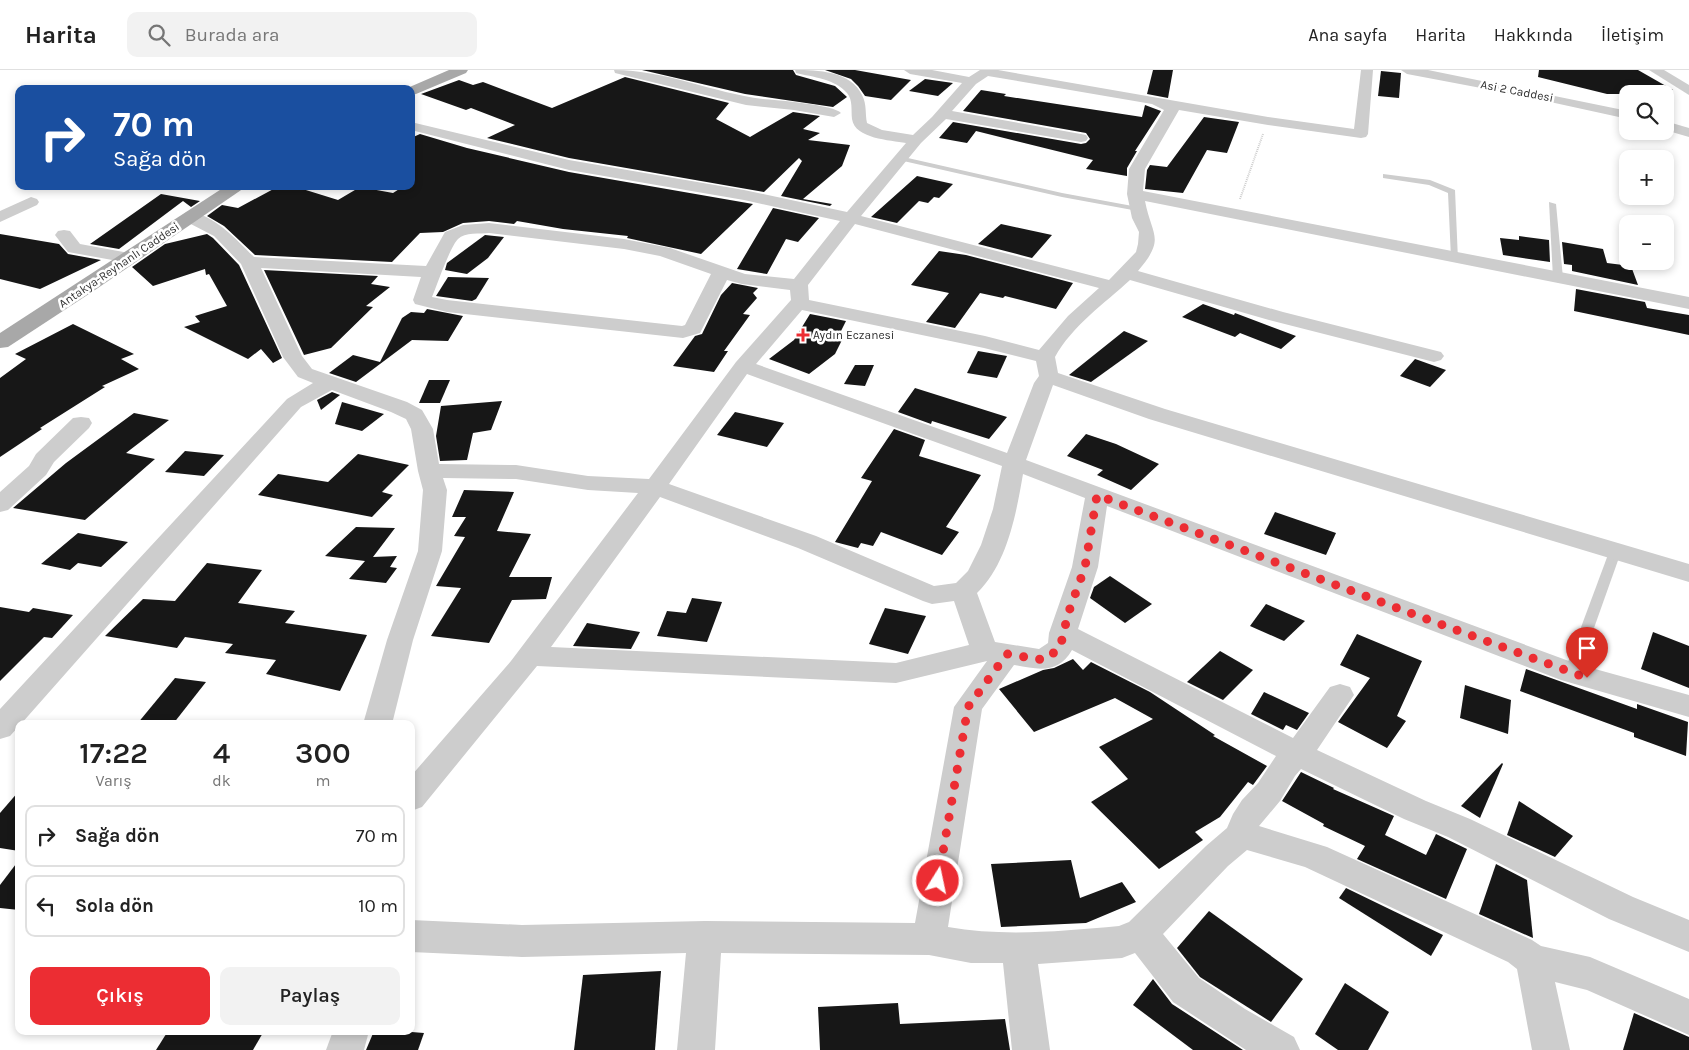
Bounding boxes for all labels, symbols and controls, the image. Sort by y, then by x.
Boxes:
search box [127,12,477,57]
text: Harita [25,21,97,49]
icon: search [145,21,173,49]
text: Burada ara [185,24,279,46]
text: Ana sayfa [1308,24,1387,46]
text: Harita [1415,24,1466,46]
text: Hakkında [1494,24,1573,46]
text: İletişim [1601,24,1664,46]
street label: Asi 2 Caddesi [1480,77,1554,105]
map controls [1619,85,1674,270]
button: search [1619,85,1674,140]
text: 70 m [113,104,195,145]
icon: right [30,105,95,170]
text: Sağa dön [113,146,207,172]
button: + [1619,150,1674,205]
button: − [1619,215,1674,270]
street label: Antakya-Reyhanlı Caddesi [56,219,182,311]
place label: Aydın Eczanesi [813,328,894,342]
marker: Aydın Eczanesi [797,329,809,341]
pin [1566,627,1608,678]
icon: arrive [1573,634,1601,662]
text: 17:22 [79,735,148,771]
text: 4 [213,735,230,771]
text: 300 [295,735,351,771]
text: Varış [96,771,132,790]
text: dk [212,771,231,790]
text: m [315,771,330,790]
icon: right [32,822,60,850]
text: Sağa dön [75,825,159,847]
text: 70 m [356,825,398,847]
position arrow [911,854,963,906]
icon: left [32,892,60,920]
text: Sola dön [75,895,154,917]
text: 10 m [358,895,398,917]
button: Çıkış [30,967,210,1025]
button: Paylaş [220,967,400,1025]

